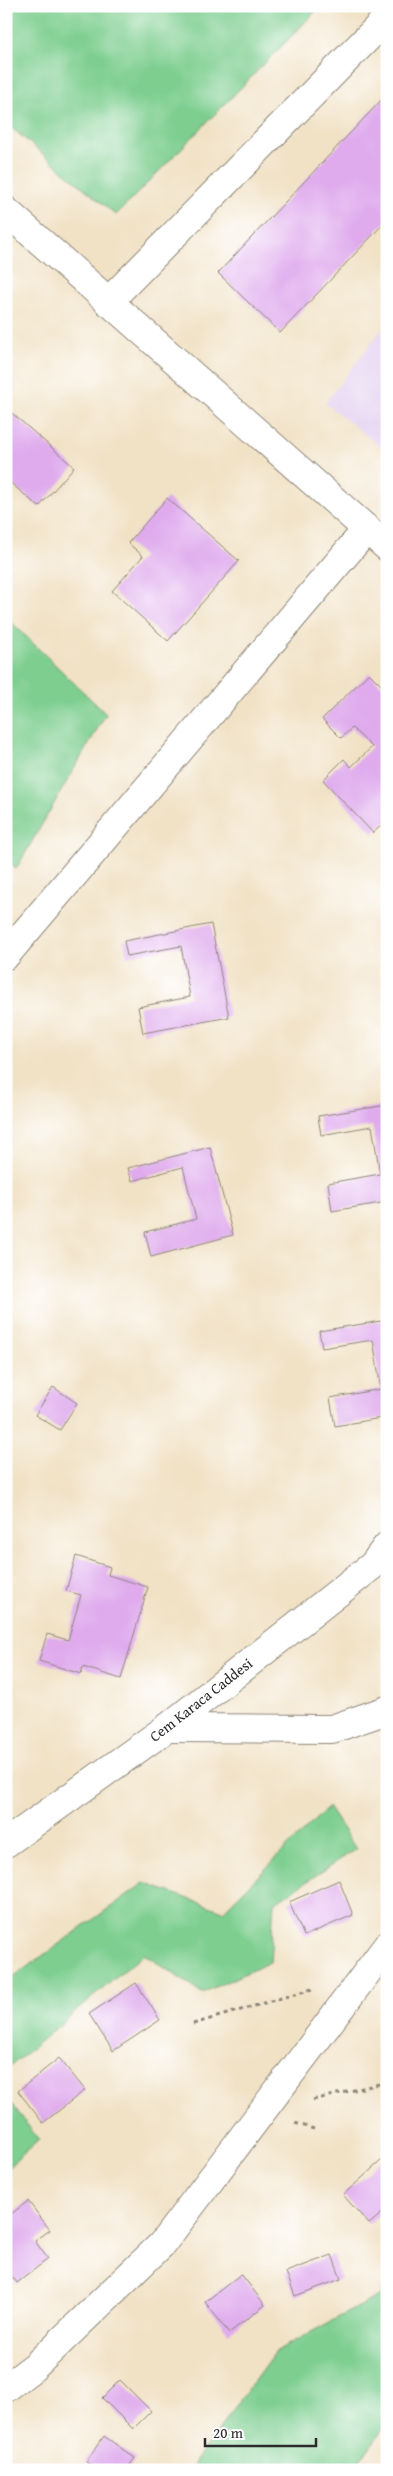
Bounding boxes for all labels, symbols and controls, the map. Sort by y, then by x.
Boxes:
street label: Cem Karaca Caddesi [145,1653,257,1746]
scale bar [205,2416,317,2448]
text: 20 m [213,2422,244,2443]

